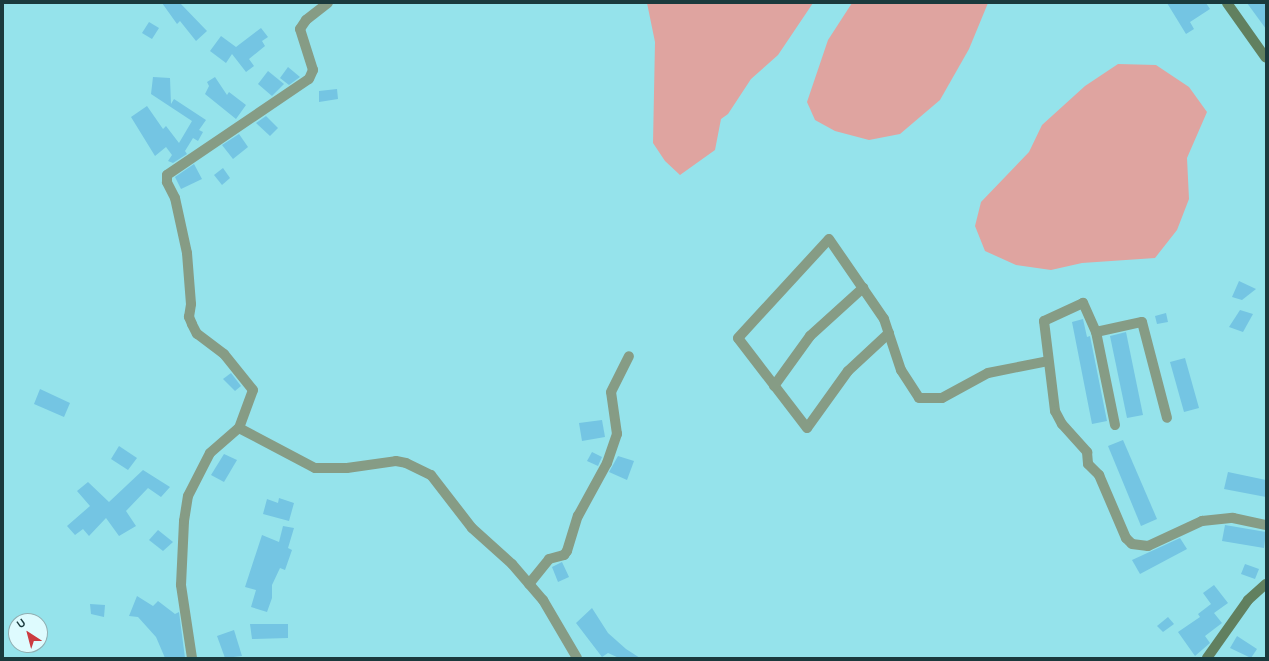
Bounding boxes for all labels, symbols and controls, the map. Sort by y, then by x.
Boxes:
north arrow [8,613,48,653]
text: U [14,616,28,631]

